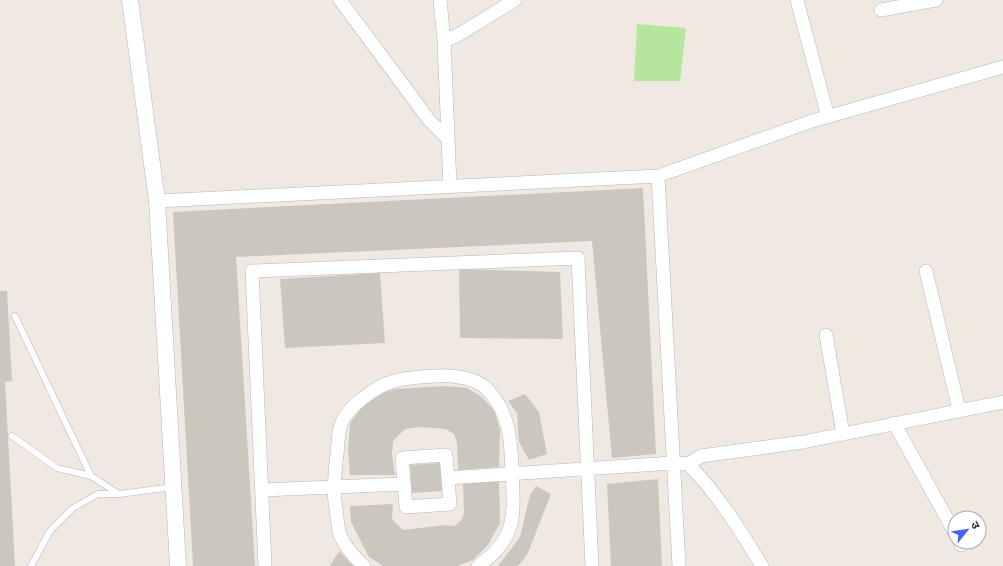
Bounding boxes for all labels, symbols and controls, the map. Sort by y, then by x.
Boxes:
north arrow [947,510,987,550]
text: उ [968,519,984,532]

